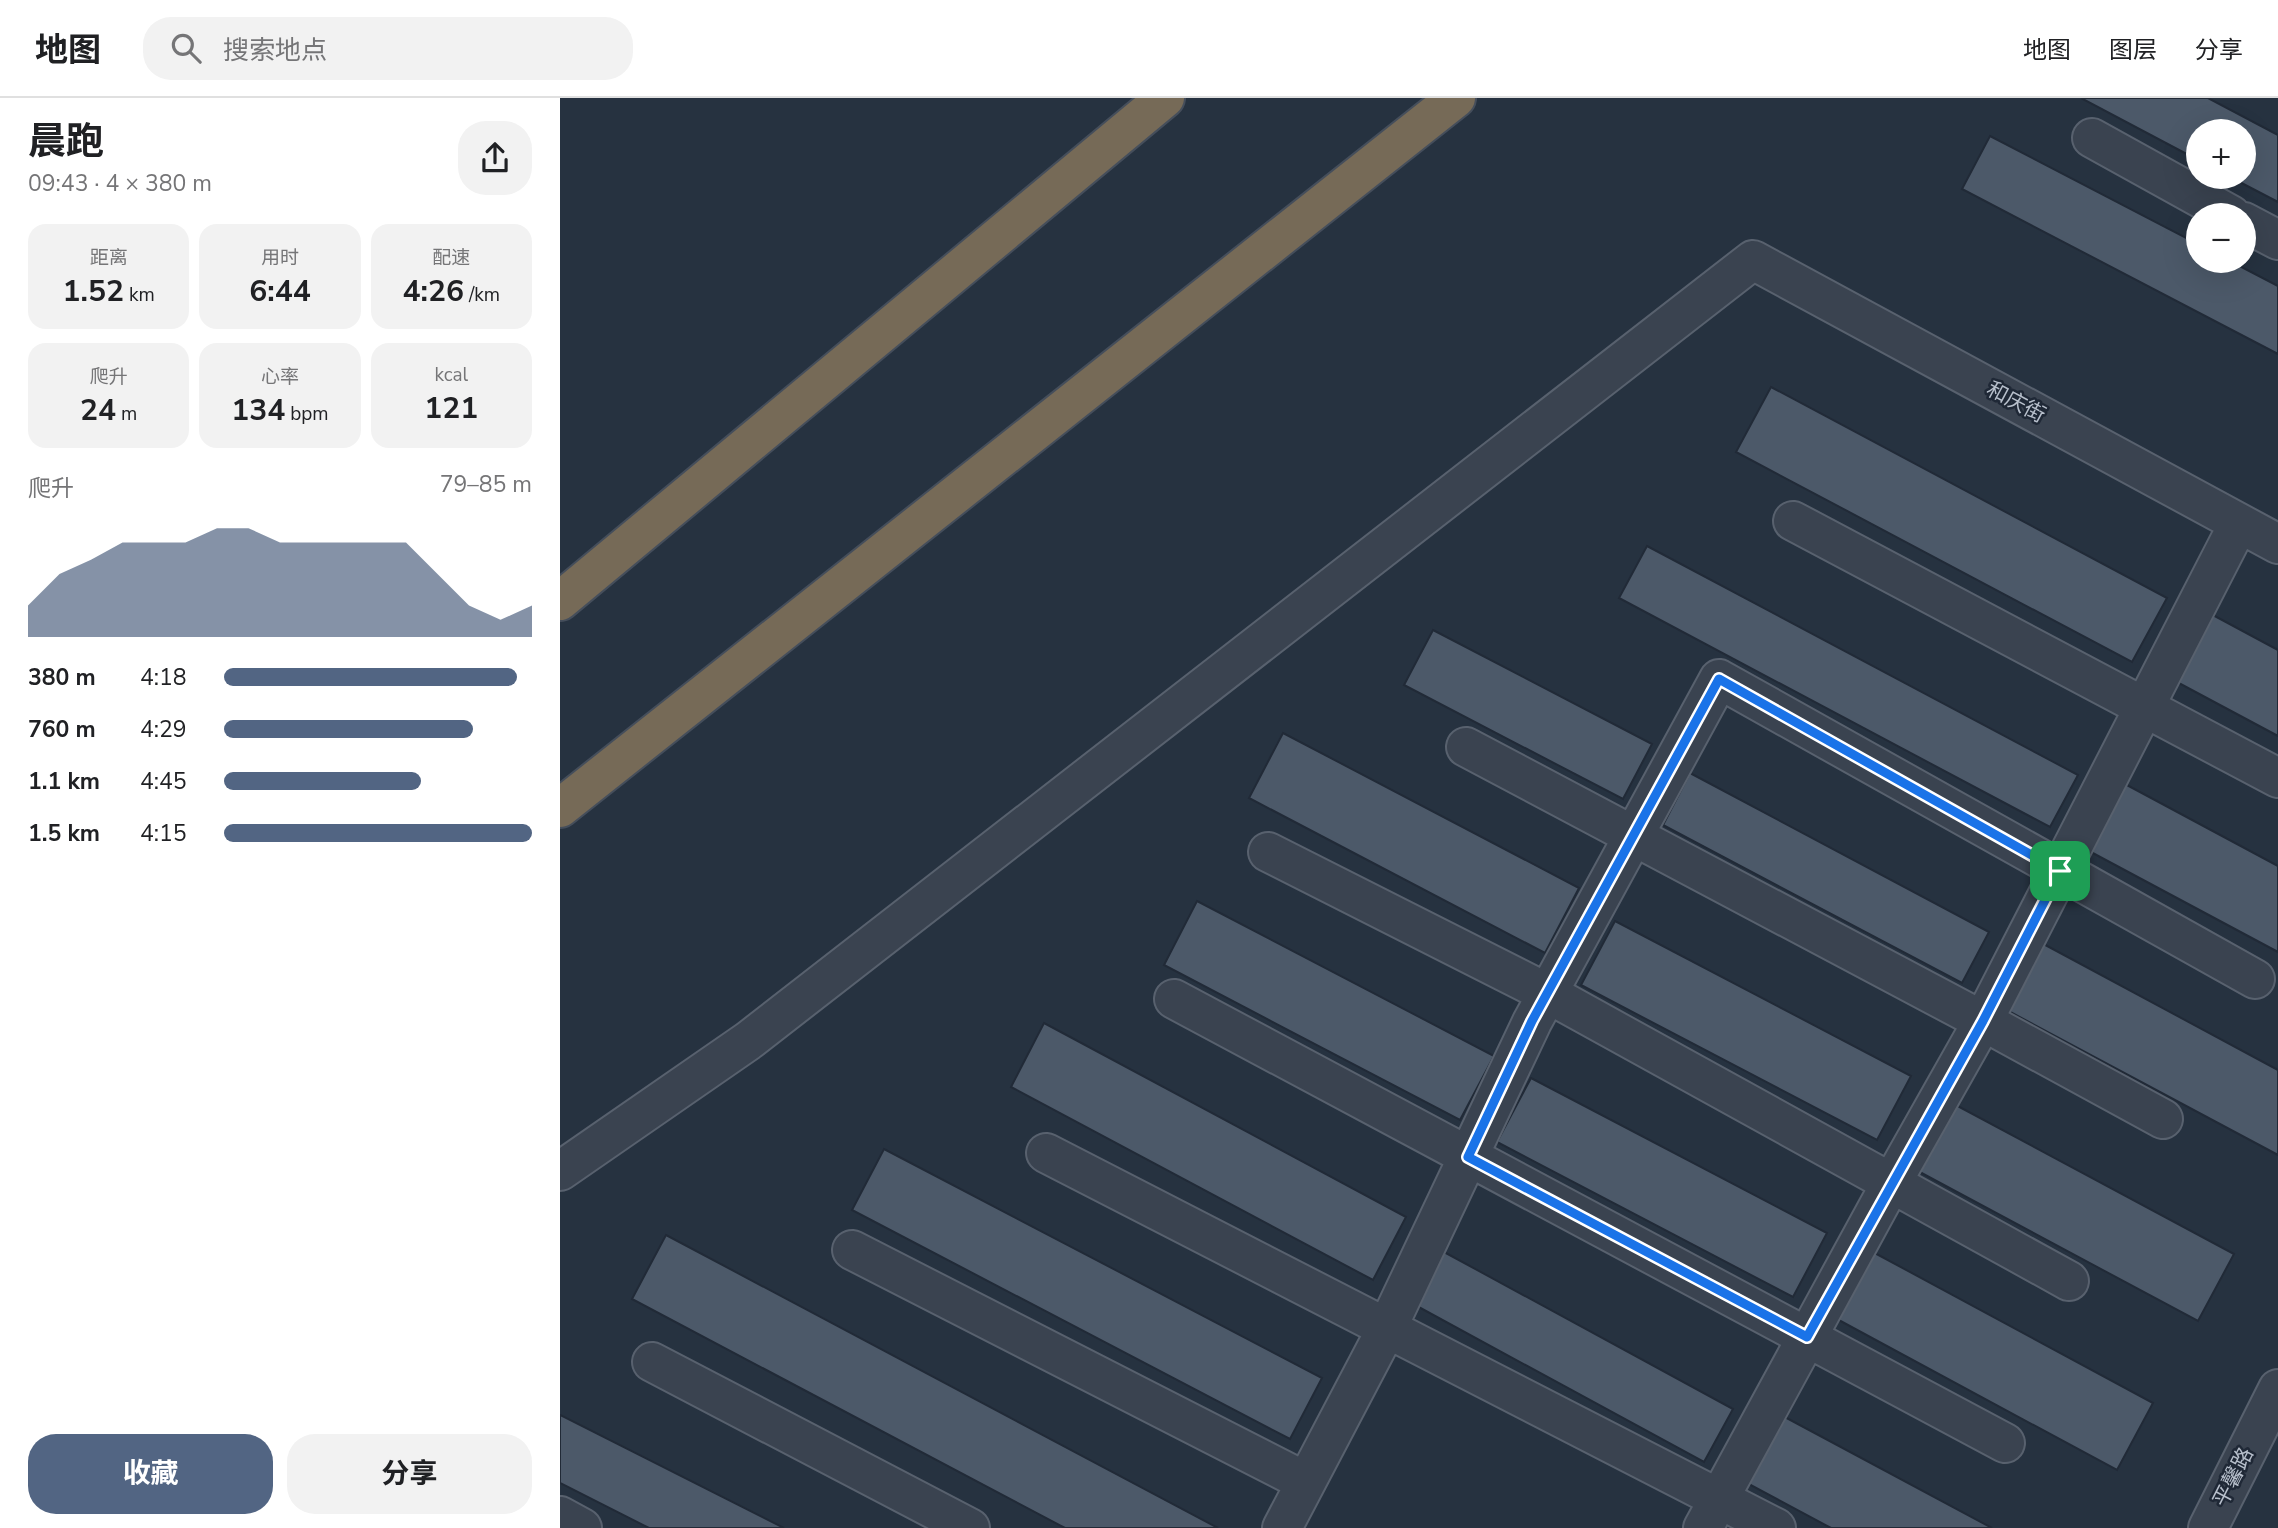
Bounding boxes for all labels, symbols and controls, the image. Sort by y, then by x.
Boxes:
search box [143,17,633,80]
text: 地图 [35,28,101,73]
icon: search [167,29,205,67]
text: 搜索地点 [223,33,327,68]
text: 地图 [2023,34,2071,66]
text: 图层 [2109,34,2157,66]
text: 分享 [2195,34,2243,66]
text: 晨跑 [28,116,104,167]
map controls [2186,119,2256,273]
button: + [2186,119,2256,189]
button: share [458,121,532,195]
text: 09:43 · 4 × 380 m [28,168,212,199]
button: − [2186,203,2256,273]
text: 距离 [90,245,128,271]
text: 用时 [261,245,299,271]
text: 配速 [432,245,470,271]
text: 1.52 [63,271,124,312]
text: 6:44 [249,271,311,312]
text: 4:26 [403,271,464,312]
text: km [124,282,155,308]
text: /km [464,282,500,308]
text: kcal [434,362,468,388]
text: 爬升 [90,364,128,390]
text: 心率 [261,364,299,390]
street label: 和庆街 [1982,375,2050,429]
text: 121 [424,388,478,429]
text: 24 [80,390,116,431]
text: 134 [231,390,285,431]
text: m [116,401,137,427]
text: bpm [285,401,329,427]
text: 79–85 m [440,469,532,500]
text: 爬升 [28,473,74,504]
text: 380 m [28,662,96,693]
text: 4:18 [140,662,187,693]
text: 760 m [28,714,96,745]
text: 4:29 [140,714,187,745]
text: 1.1 km [28,766,100,797]
text: 4:45 [140,766,187,797]
text: 1.5 km [28,818,100,849]
text: 4:15 [140,818,187,849]
pin [2030,841,2090,901]
icon: arrive [2041,852,2079,890]
button: 收藏 [28,1434,273,1514]
button: 分享 [287,1434,532,1514]
street label: 平馨路 [2206,1443,2260,1511]

